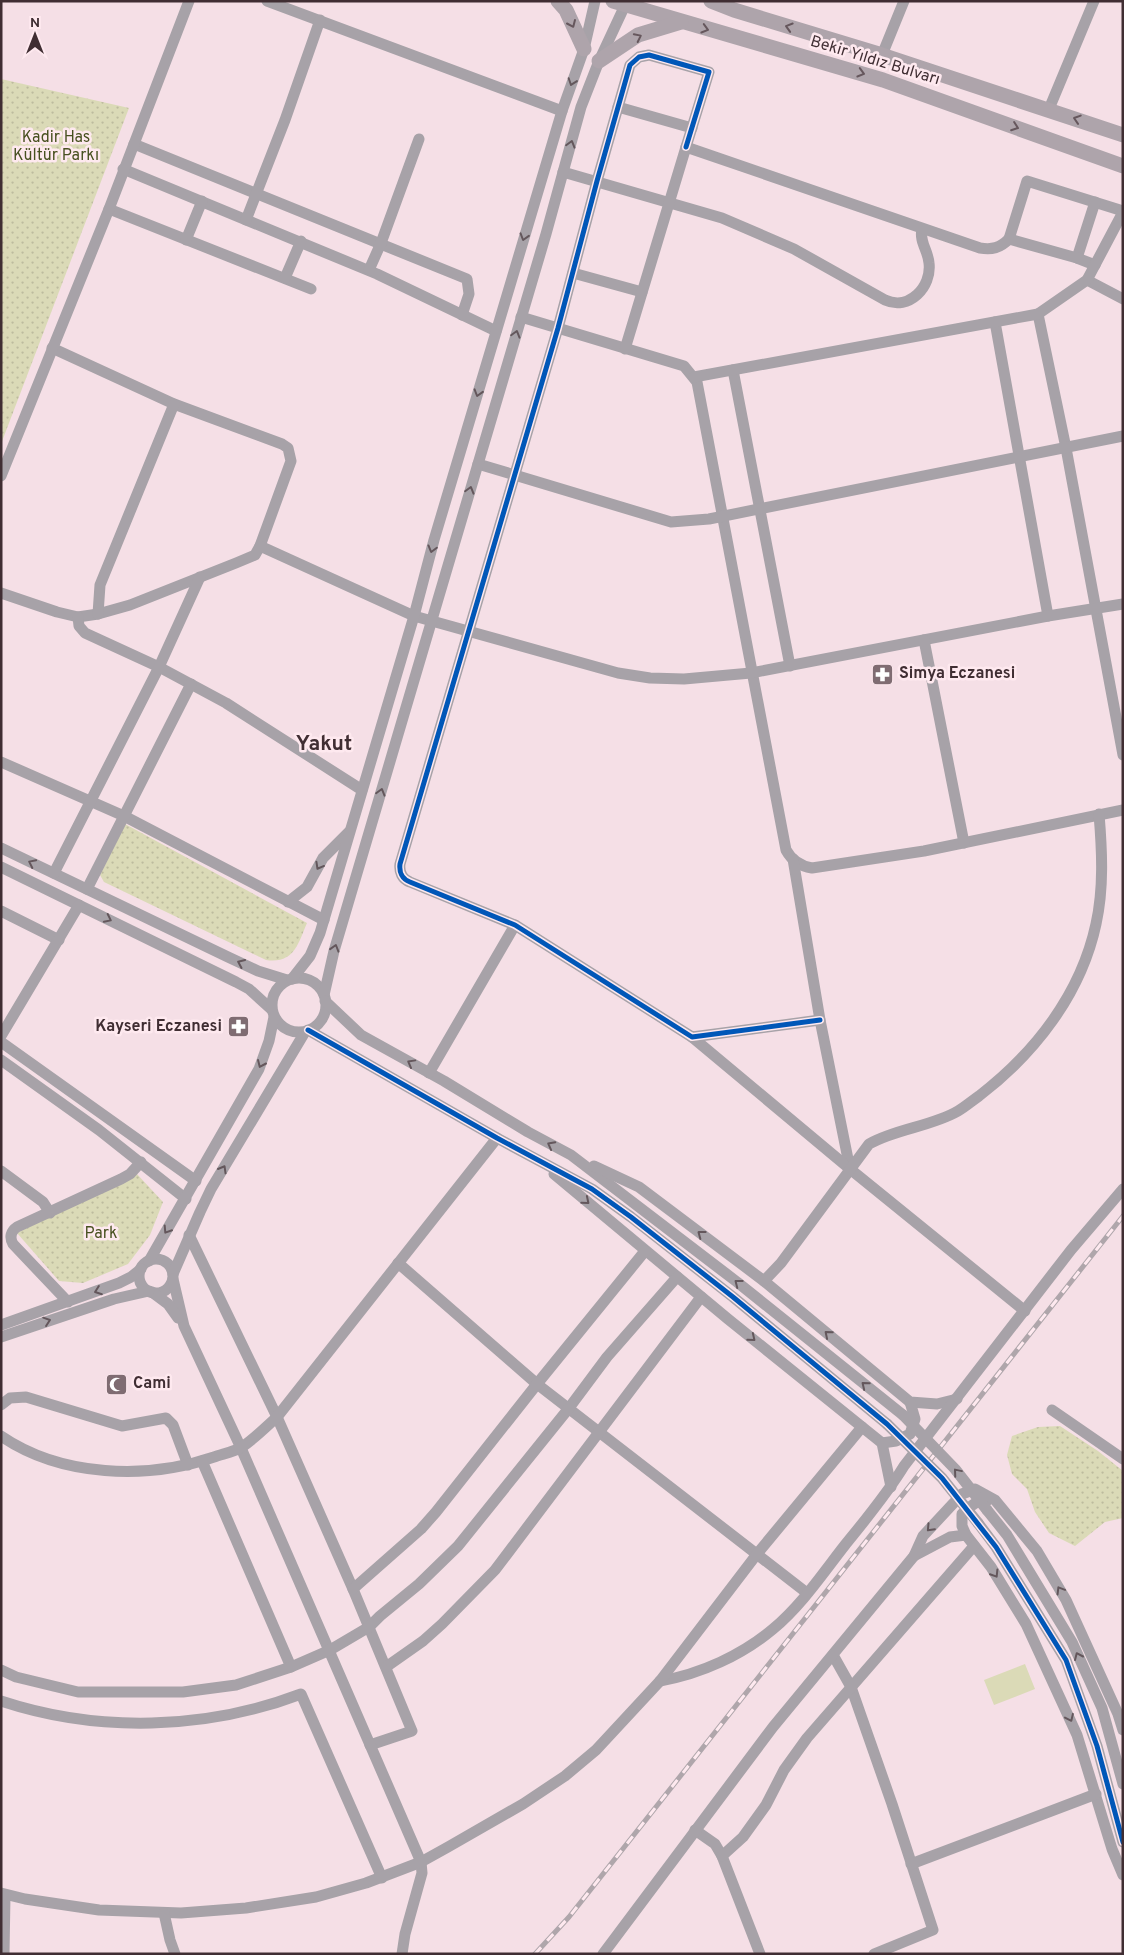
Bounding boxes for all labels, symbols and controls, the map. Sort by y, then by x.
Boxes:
north arrow [10,10,60,60]
text: N [30,15,40,32]
one-way arrow [566,19,577,28]
one-way arrow [785,22,793,32]
one-way arrow [701,23,709,34]
street label: Bekir Yıldız Bulvarı [808,32,942,90]
one-way arrow [633,33,642,43]
one-way arrow [857,68,865,78]
one-way arrow [568,77,578,86]
one-way arrow [1073,114,1081,124]
one-way arrow [1010,121,1019,131]
park label: Kadir Has Kültür Parkı [13,128,99,166]
one-way arrow [565,140,576,149]
one-way arrow [520,232,530,241]
one-way arrow [511,331,521,339]
one-way arrow [473,388,483,396]
one-way arrow [465,486,475,495]
one-way arrow [427,544,437,552]
pharmacy icon: Simya Eczanesi [871,662,895,686]
place label: Simya Eczanesi [899,664,1015,684]
district label: Yakut [296,731,352,758]
one-way arrow [376,789,386,797]
one-way arrow [28,858,37,869]
one-way arrow [315,861,325,870]
one-way arrow [103,913,112,923]
one-way arrow [330,944,340,953]
one-way arrow [237,959,246,970]
pharmacy icon: Kayseri Eczanesi [226,1015,250,1039]
place label: Kayseri Eczanesi [95,1017,222,1037]
one-way arrow [257,1059,267,1068]
one-way arrow [408,1059,417,1069]
one-way arrow [548,1141,557,1151]
one-way arrow [217,1166,227,1175]
one-way arrow [581,1196,590,1205]
park label: Park [84,1224,118,1244]
one-way arrow [164,1224,173,1234]
one-way arrow [698,1231,707,1239]
one-way arrow [734,1280,744,1289]
one-way arrow [94,1285,102,1295]
one-way arrow [43,1317,51,1327]
one-way arrow [825,1332,834,1340]
one-way arrow [746,1333,755,1341]
mosque icon: Cami [105,1372,129,1396]
place label: Cami [133,1374,171,1394]
one-way arrow [862,1382,871,1390]
one-way arrow [953,1469,962,1478]
one-way arrow [927,1523,936,1532]
one-way arrow [989,1569,999,1578]
one-way arrow [1057,1587,1067,1596]
one-way arrow [1074,1652,1085,1661]
one-way arrow [1064,1713,1074,1722]

